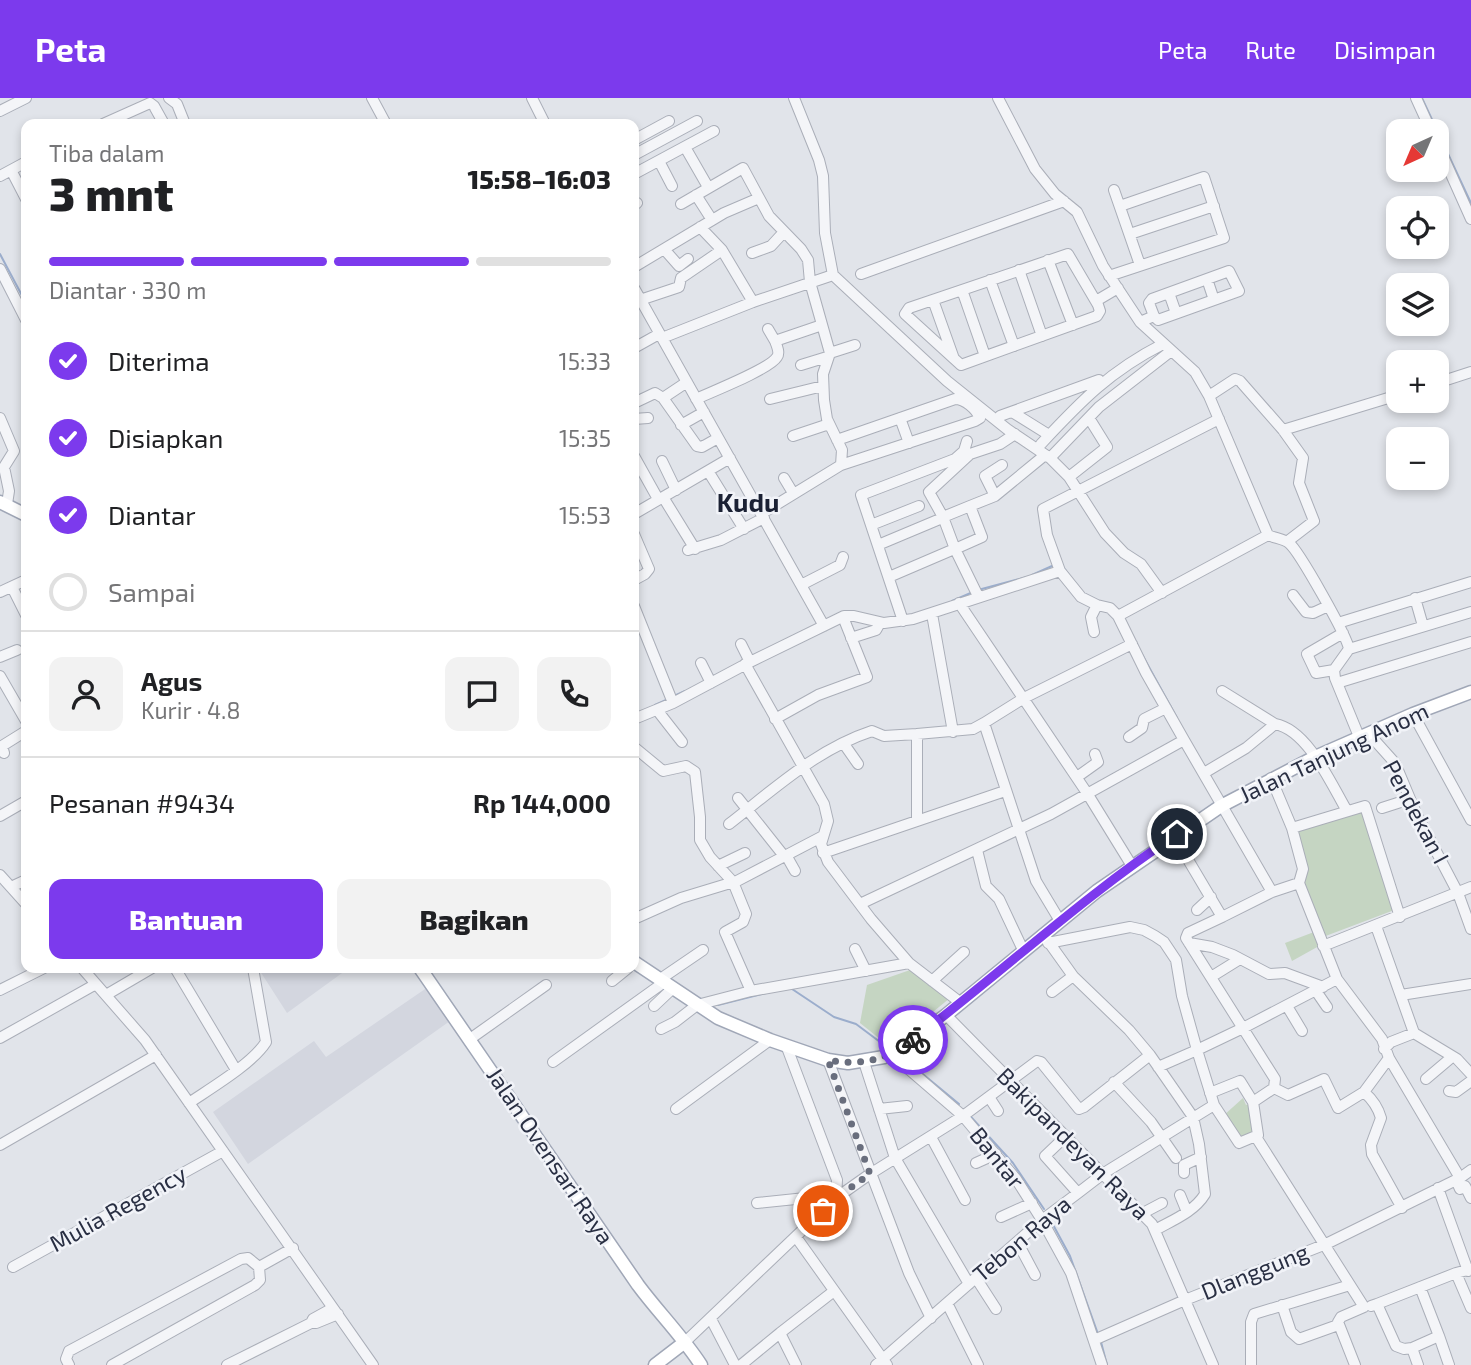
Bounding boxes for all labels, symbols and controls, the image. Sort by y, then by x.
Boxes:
text: Peta [35,29,106,69]
text: Peta [1158,35,1207,64]
text: Rute [1245,35,1296,64]
text: Disimpan [1334,35,1436,64]
north arrow [1386,119,1449,182]
map controls [1386,119,1449,490]
text: Tiba dalam [49,139,164,167]
text: 15:58–16:03 [467,163,611,194]
text: 3 mnt [49,165,173,220]
button: locate [1386,196,1449,259]
button: layers [1386,273,1449,336]
text: Diantar · 330 m [49,276,207,304]
icon: check [49,342,87,380]
text: Diterima [108,345,210,376]
text: 15:33 [559,347,611,375]
button: + [1386,350,1449,413]
icon: check [49,419,87,457]
text: Disiapkan [108,422,223,453]
text: 15:35 [559,424,611,452]
button: − [1386,427,1449,490]
district label: Kudu [717,486,779,517]
icon: check [49,496,87,534]
text: Diantar [108,499,196,530]
text: 15:53 [559,501,611,529]
text: Sampai [108,576,195,607]
button: person [49,657,123,731]
button: chat [445,657,519,731]
button: phone [537,657,611,731]
text: Agus [141,665,202,696]
text: Kurir · 4.8 [141,696,240,724]
street label: Jalan Tanjung Anom [1235,696,1433,808]
street label: Pendekan I [1378,755,1456,868]
text: Pesanan #9434 [49,787,235,818]
text: Rp 144,000 [473,787,611,818]
pin [1147,804,1207,864]
icon: home [1158,815,1196,853]
button: Bantuan [49,879,323,959]
button: Bagikan [337,879,611,959]
courier [878,1005,948,1075]
icon: bike [894,1021,932,1059]
street label: Bakipandeyan Raya [992,1061,1156,1225]
street label: Jalan Ovensari Raya [481,1062,620,1249]
street label: Bantar [965,1121,1031,1194]
street label: Mulia Regency [44,1159,191,1257]
pin [793,1181,853,1241]
street label: Tebon Raya [967,1189,1076,1287]
icon: bag [804,1192,842,1230]
street label: Dlanggung [1197,1237,1312,1305]

